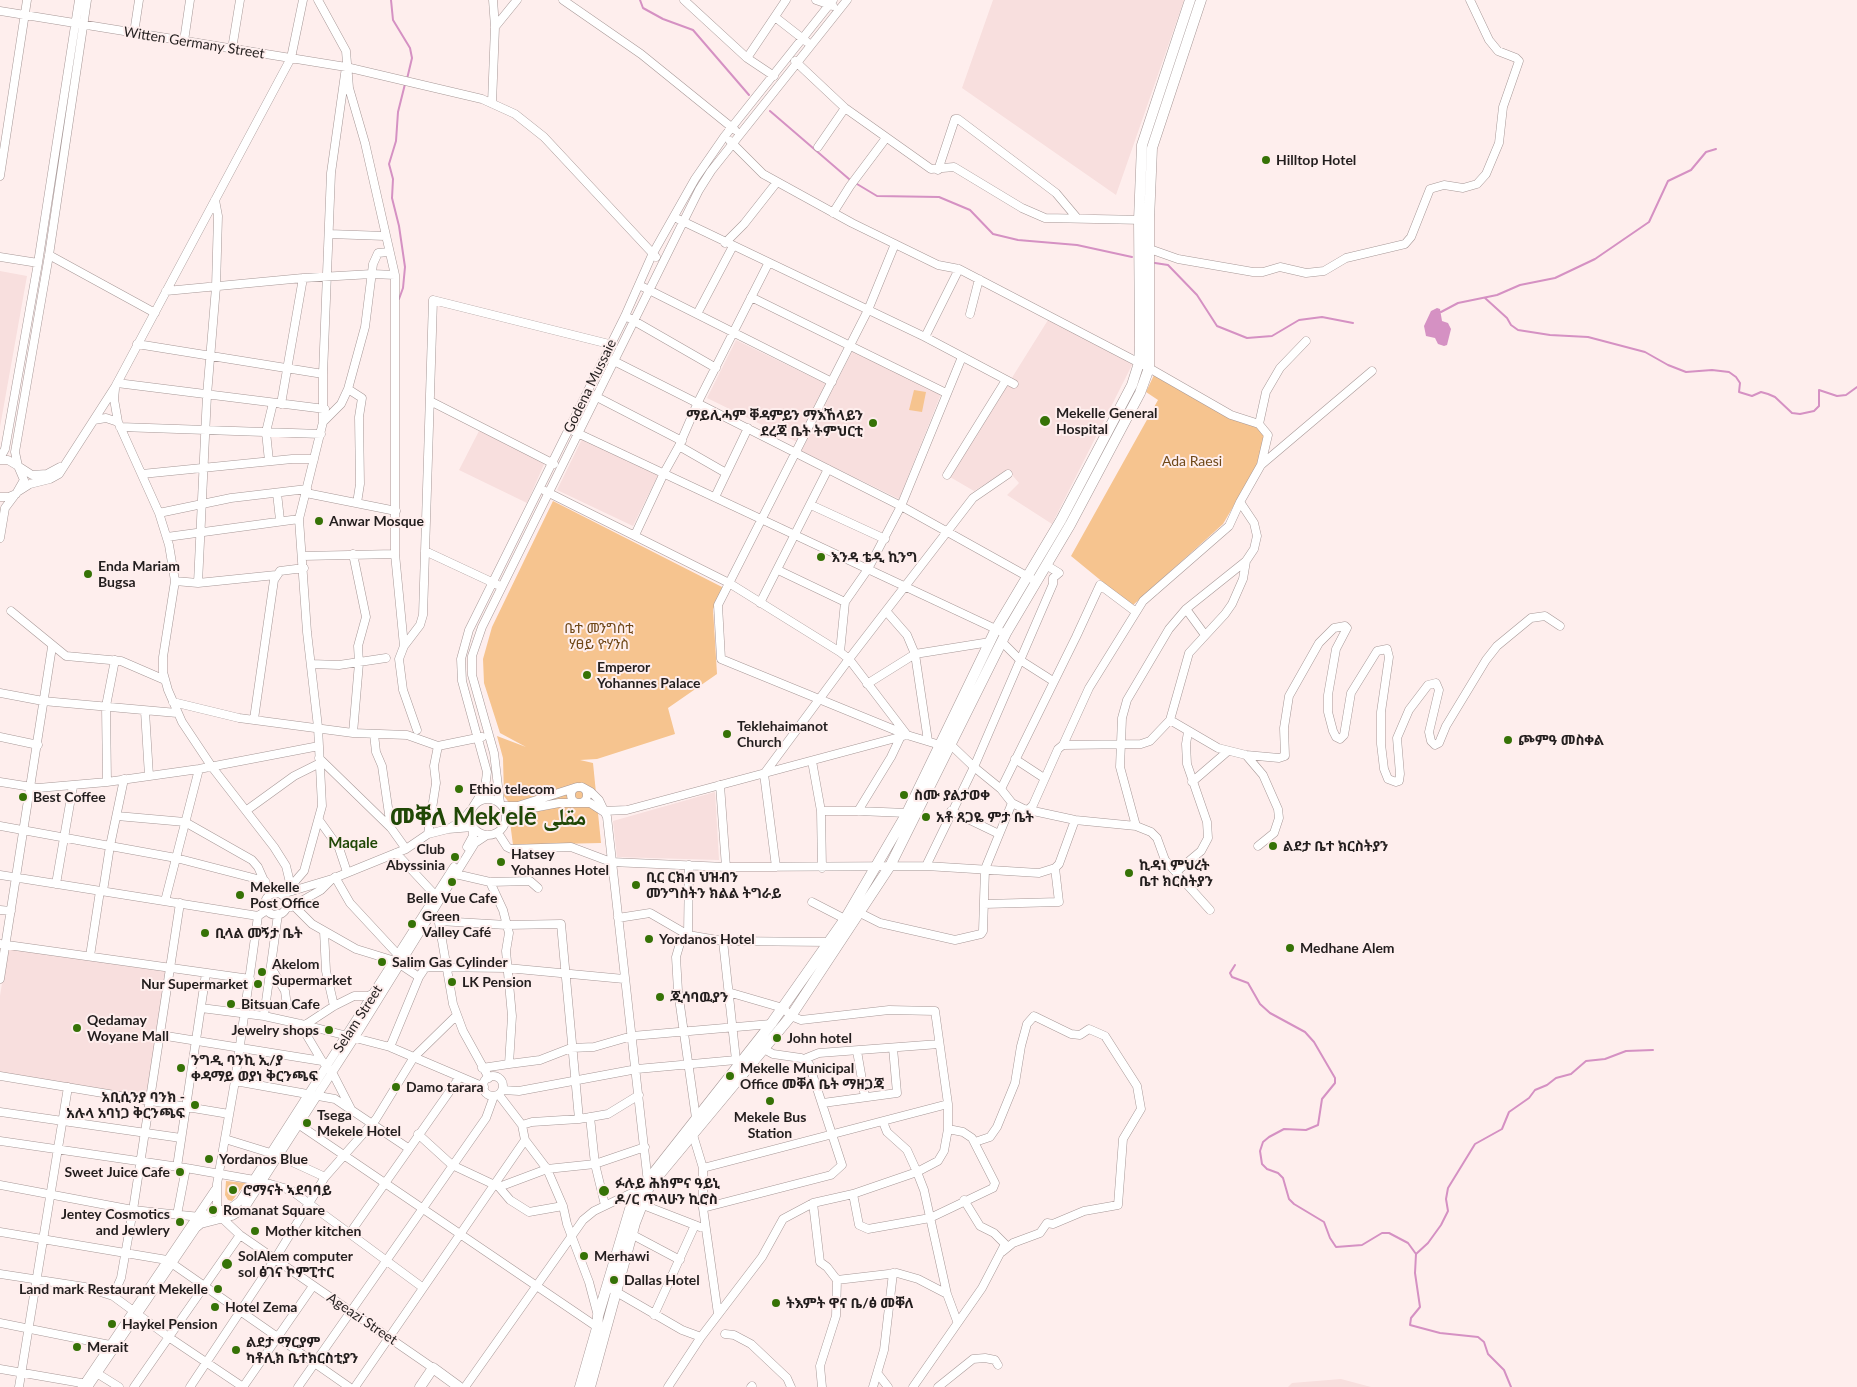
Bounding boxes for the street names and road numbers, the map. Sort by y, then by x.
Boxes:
street label: Witten Germany Street [122,24,266,62]
street label: Godena Mussaie [560,336,620,436]
street label: Selam Street [330,982,386,1056]
street label: Ageazi Street [324,1289,400,1349]

